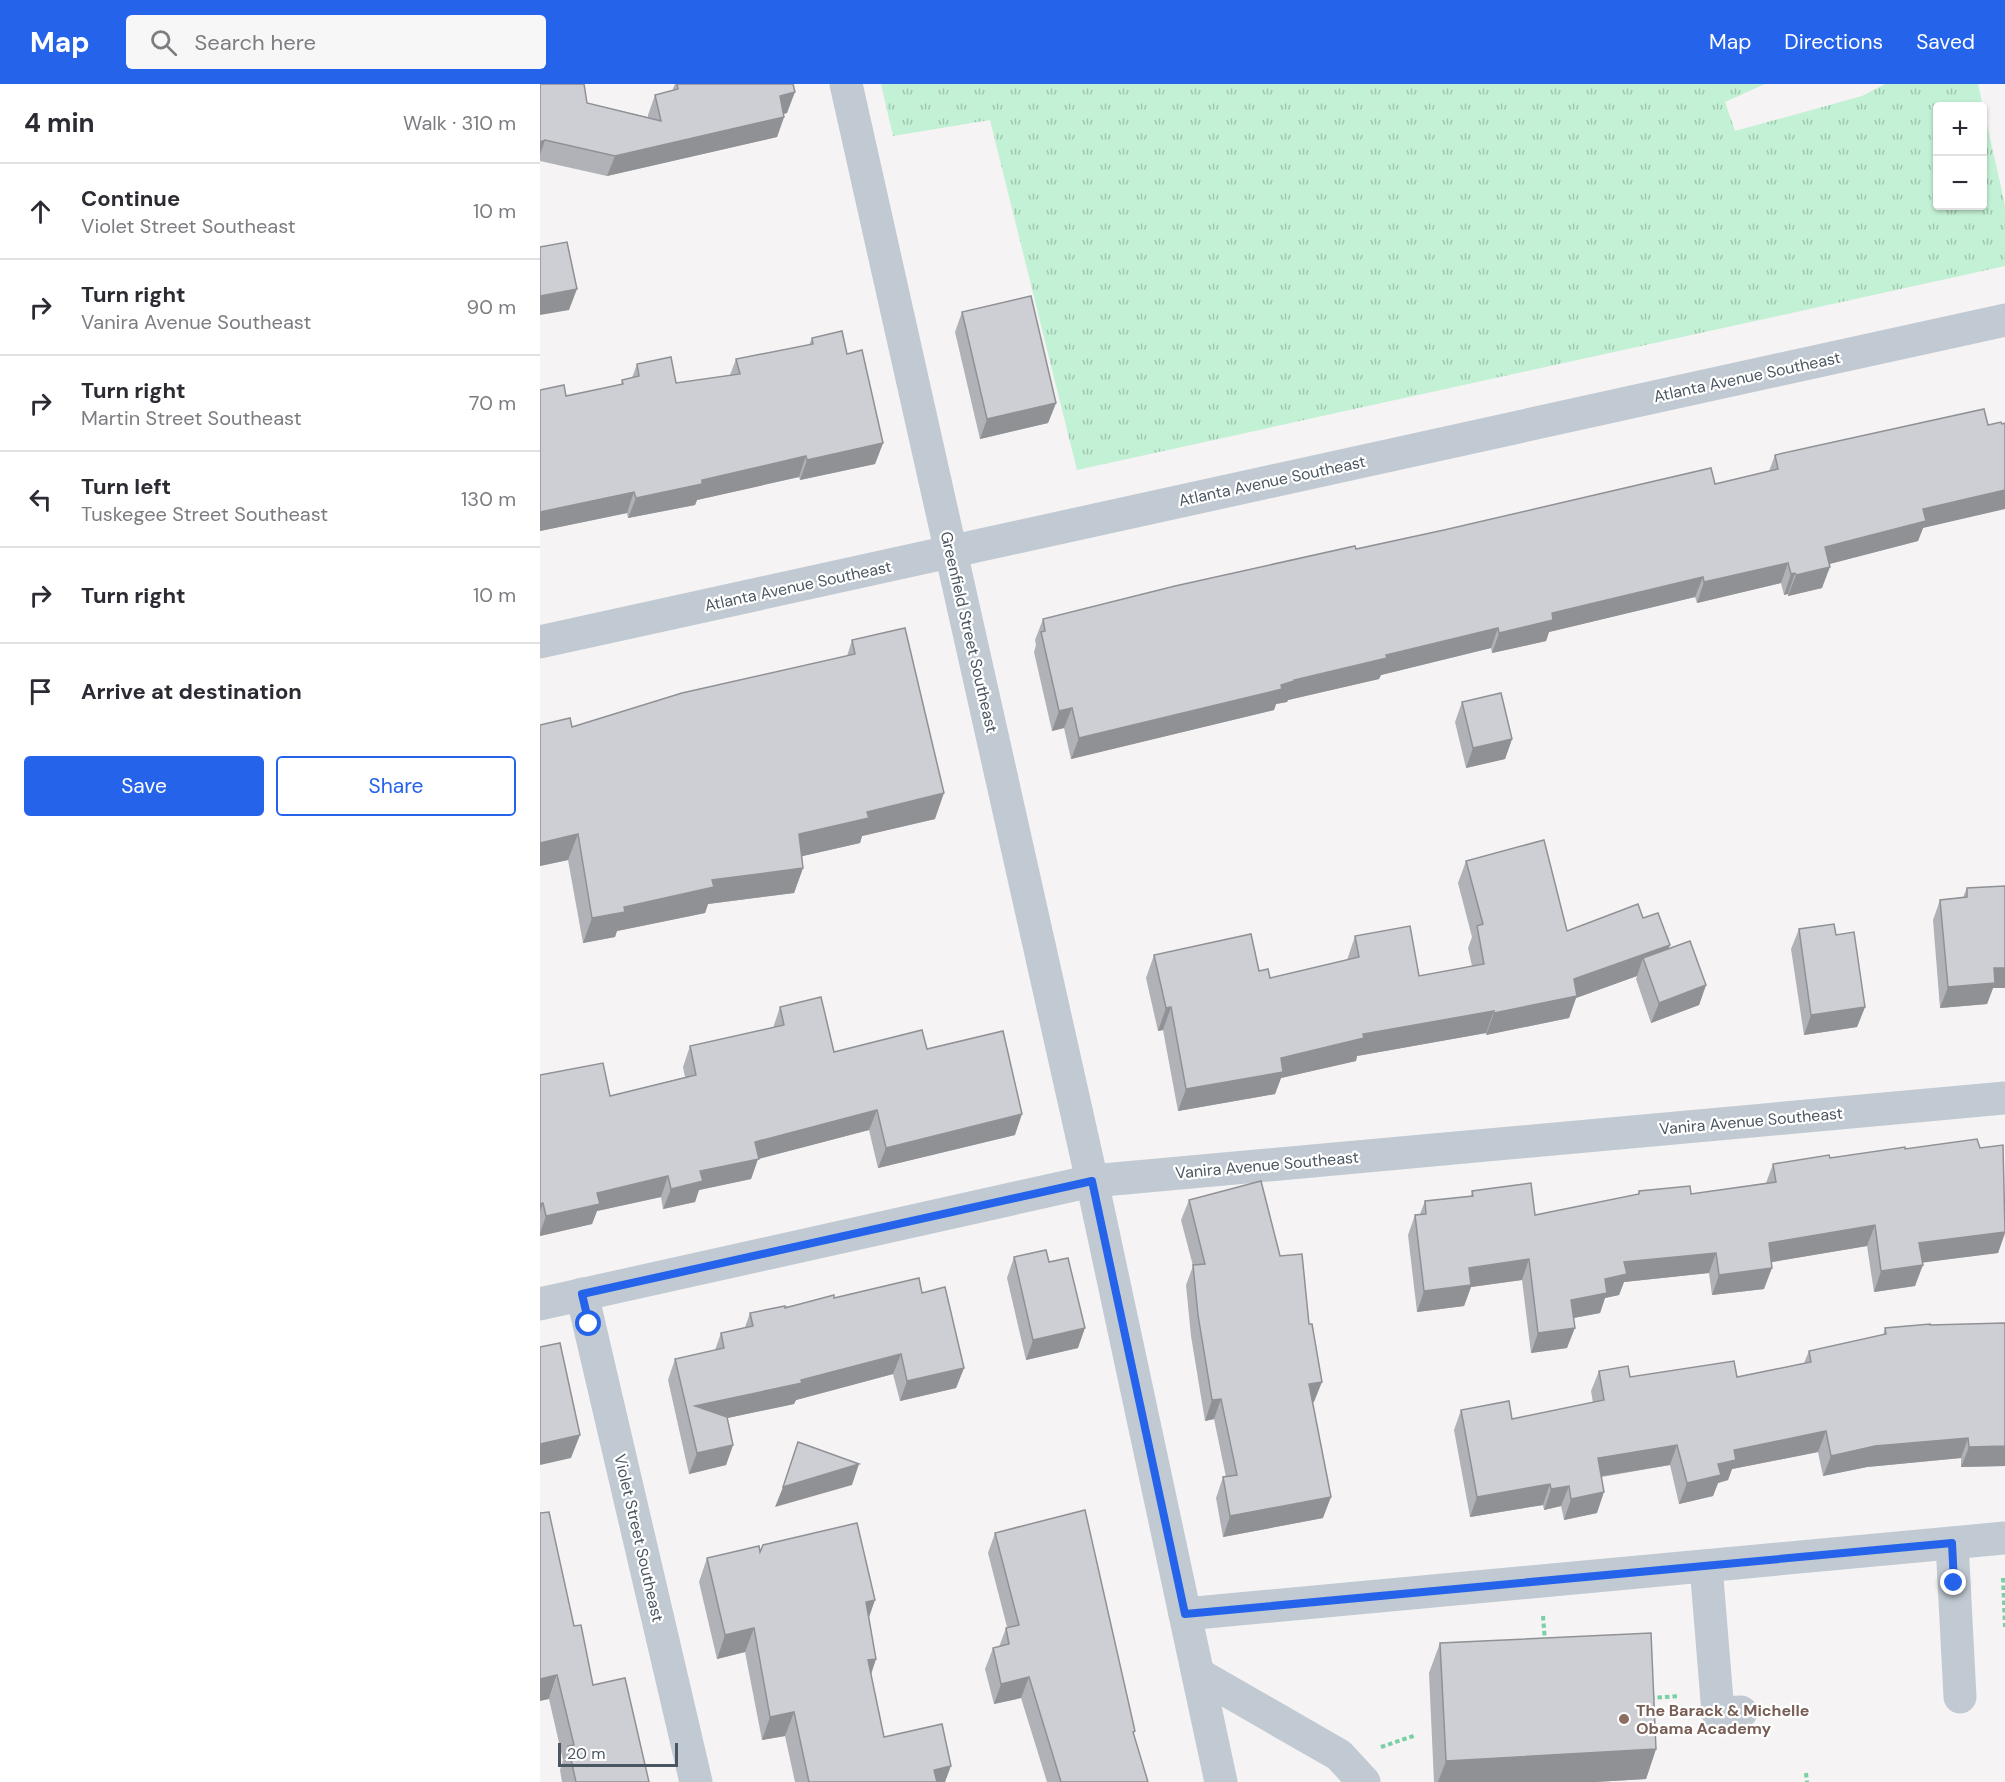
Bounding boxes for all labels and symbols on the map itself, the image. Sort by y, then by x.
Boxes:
street label: Atlanta Avenue Southeast [1652,347,1842,407]
street label: Atlanta Avenue Southeast [1177,451,1367,511]
street label: Greenfield Street Southeast [936,529,1002,735]
street label: Atlanta Avenue Southeast [703,556,893,616]
street label: Vanira Avenue Southeast [1658,1103,1844,1139]
street label: Vanira Avenue Southeast [1174,1147,1360,1183]
route start [575,1310,601,1336]
street label: Violet Street Southeast [609,1452,669,1624]
route end [1940,1569,1966,1595]
place label: The Barack & Michelle Obama Academy [1636,1700,1809,1739]
marker: The Barack & Michelle Obama Academy [1617,1712,1631,1726]
scale bar [558,1740,678,1768]

